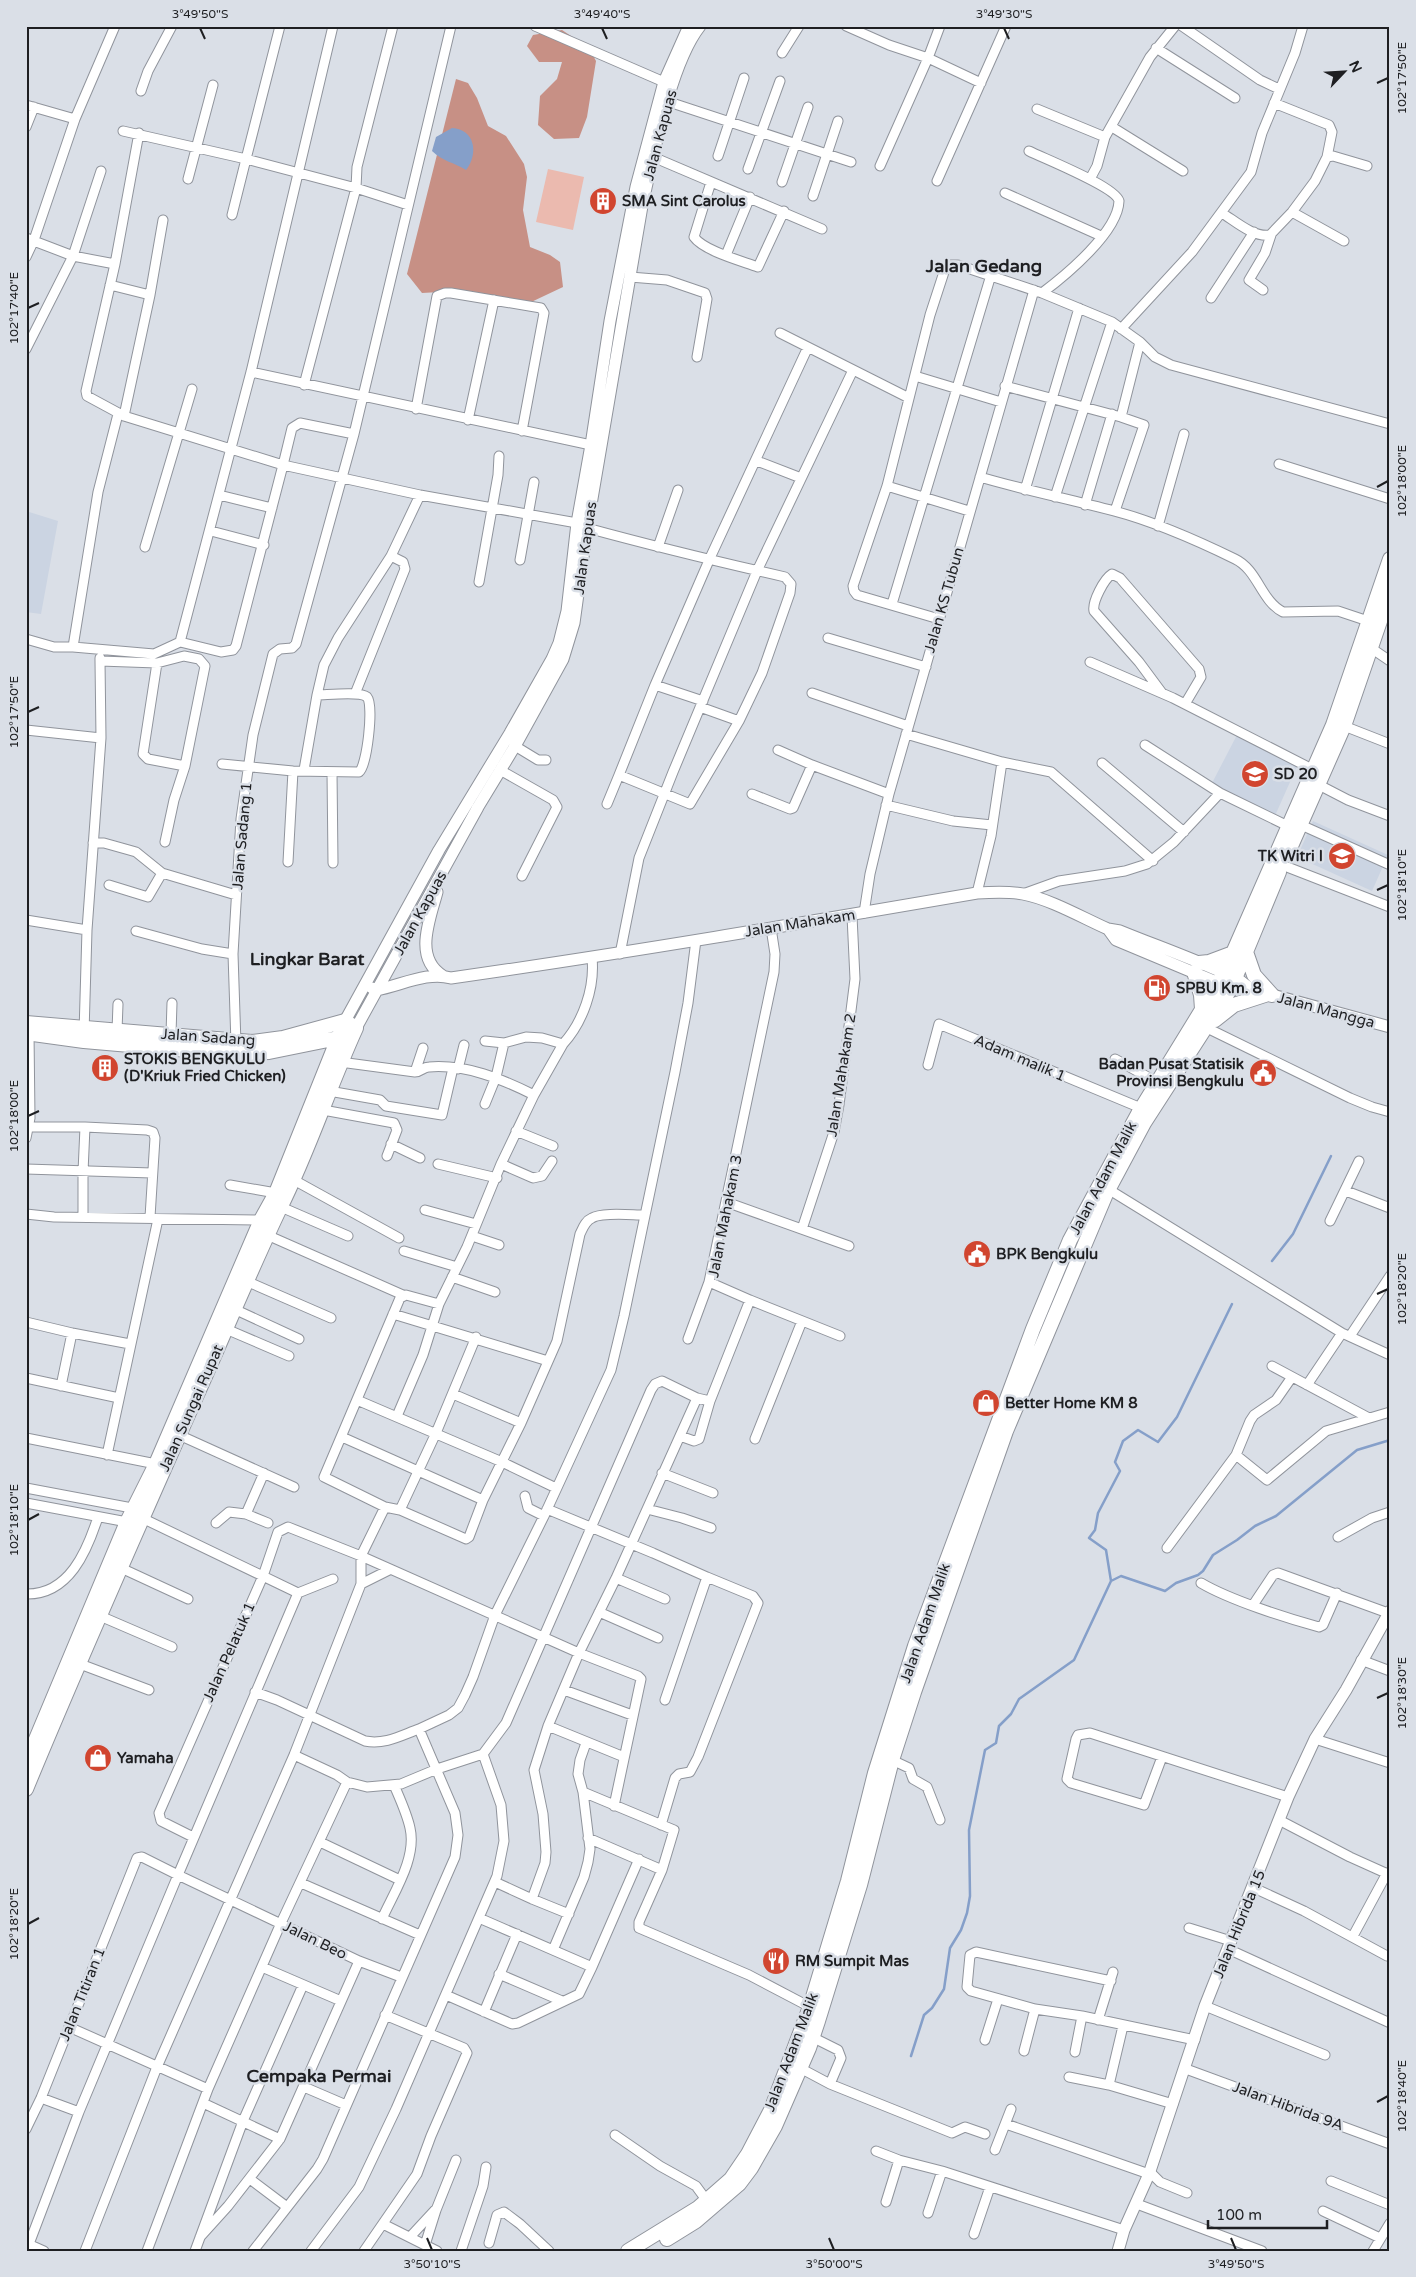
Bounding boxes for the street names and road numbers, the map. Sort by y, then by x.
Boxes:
street label: Jalan Kapuas [639,88,681,182]
street label: Jalan Kapuas [570,501,600,595]
street label: Jalan KS Tubun [920,545,968,655]
street label: Jalan Sadang 1 [228,781,256,891]
street label: Jalan Kapuas [390,868,450,958]
street label: Jalan Mahakam [744,905,856,941]
street label: Jalan Mangga [1275,988,1377,1032]
street label: Jalan Mahakam 2 [822,1012,860,1138]
street label: Jalan Sadang [160,1025,256,1049]
street label: Adam malik 1 [971,1031,1069,1085]
street label: Jalan Adam Malik [1066,1118,1140,1238]
street label: Jalan Mahakam 3 [704,1153,746,1279]
street label: Jalan Sungai Rupat [155,1342,227,1474]
street label: Jalan Adam Malik [896,1561,954,1685]
street label: Jalan Pelatuk 1 [199,1599,259,1705]
street label: Jalan Hibrida 15 [1209,1867,1269,1981]
street label: Jalan Beo [280,1917,350,1963]
street label: Jalan Titiran 1 [55,1945,109,2043]
street label: Jalan Adam Malik [760,1990,822,2114]
street label: Jalan Hibrida 9A [1230,2078,1346,2134]

